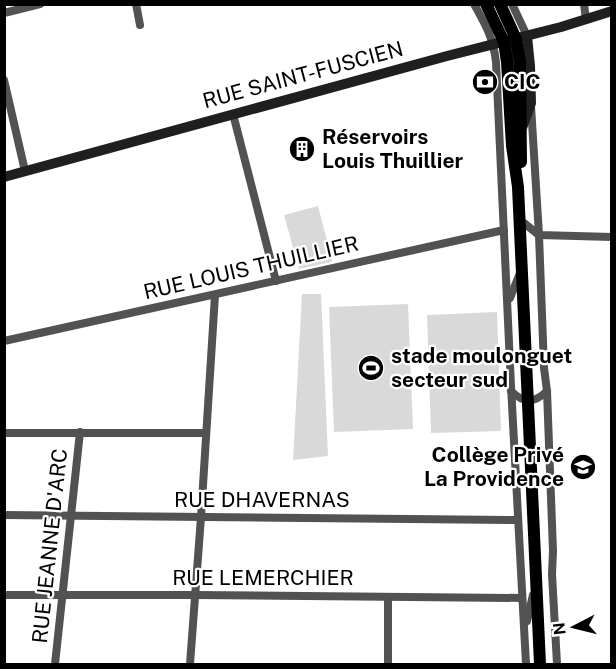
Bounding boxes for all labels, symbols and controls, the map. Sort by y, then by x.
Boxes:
street label: RUE SAINT-FUSCIEN [200,36,406,113]
bank icon: CIC [470,67,500,97]
place label: CIC [504,69,541,94]
place label: Réservoirs Louis Thuillier [322,124,463,173]
building icon: Réservoirs Louis Thuillier [287,134,317,164]
street label: RUE LOUIS THUILLIER [141,231,361,304]
place label: stade moulonguet secteur sud [391,343,572,392]
sports icon: stade moulonguet secteur sud [356,353,386,383]
place label: Collège Privé La Providence [424,442,564,491]
street label: RUE JEANNE D'ARC [27,447,72,644]
school or university icon: Collège Privé La Providence [568,452,598,482]
street label: RUE DHAVERNAS [174,487,350,512]
street label: RUE LEMERCHIER [172,565,354,590]
north arrow [544,597,604,657]
text: N [549,621,570,636]

